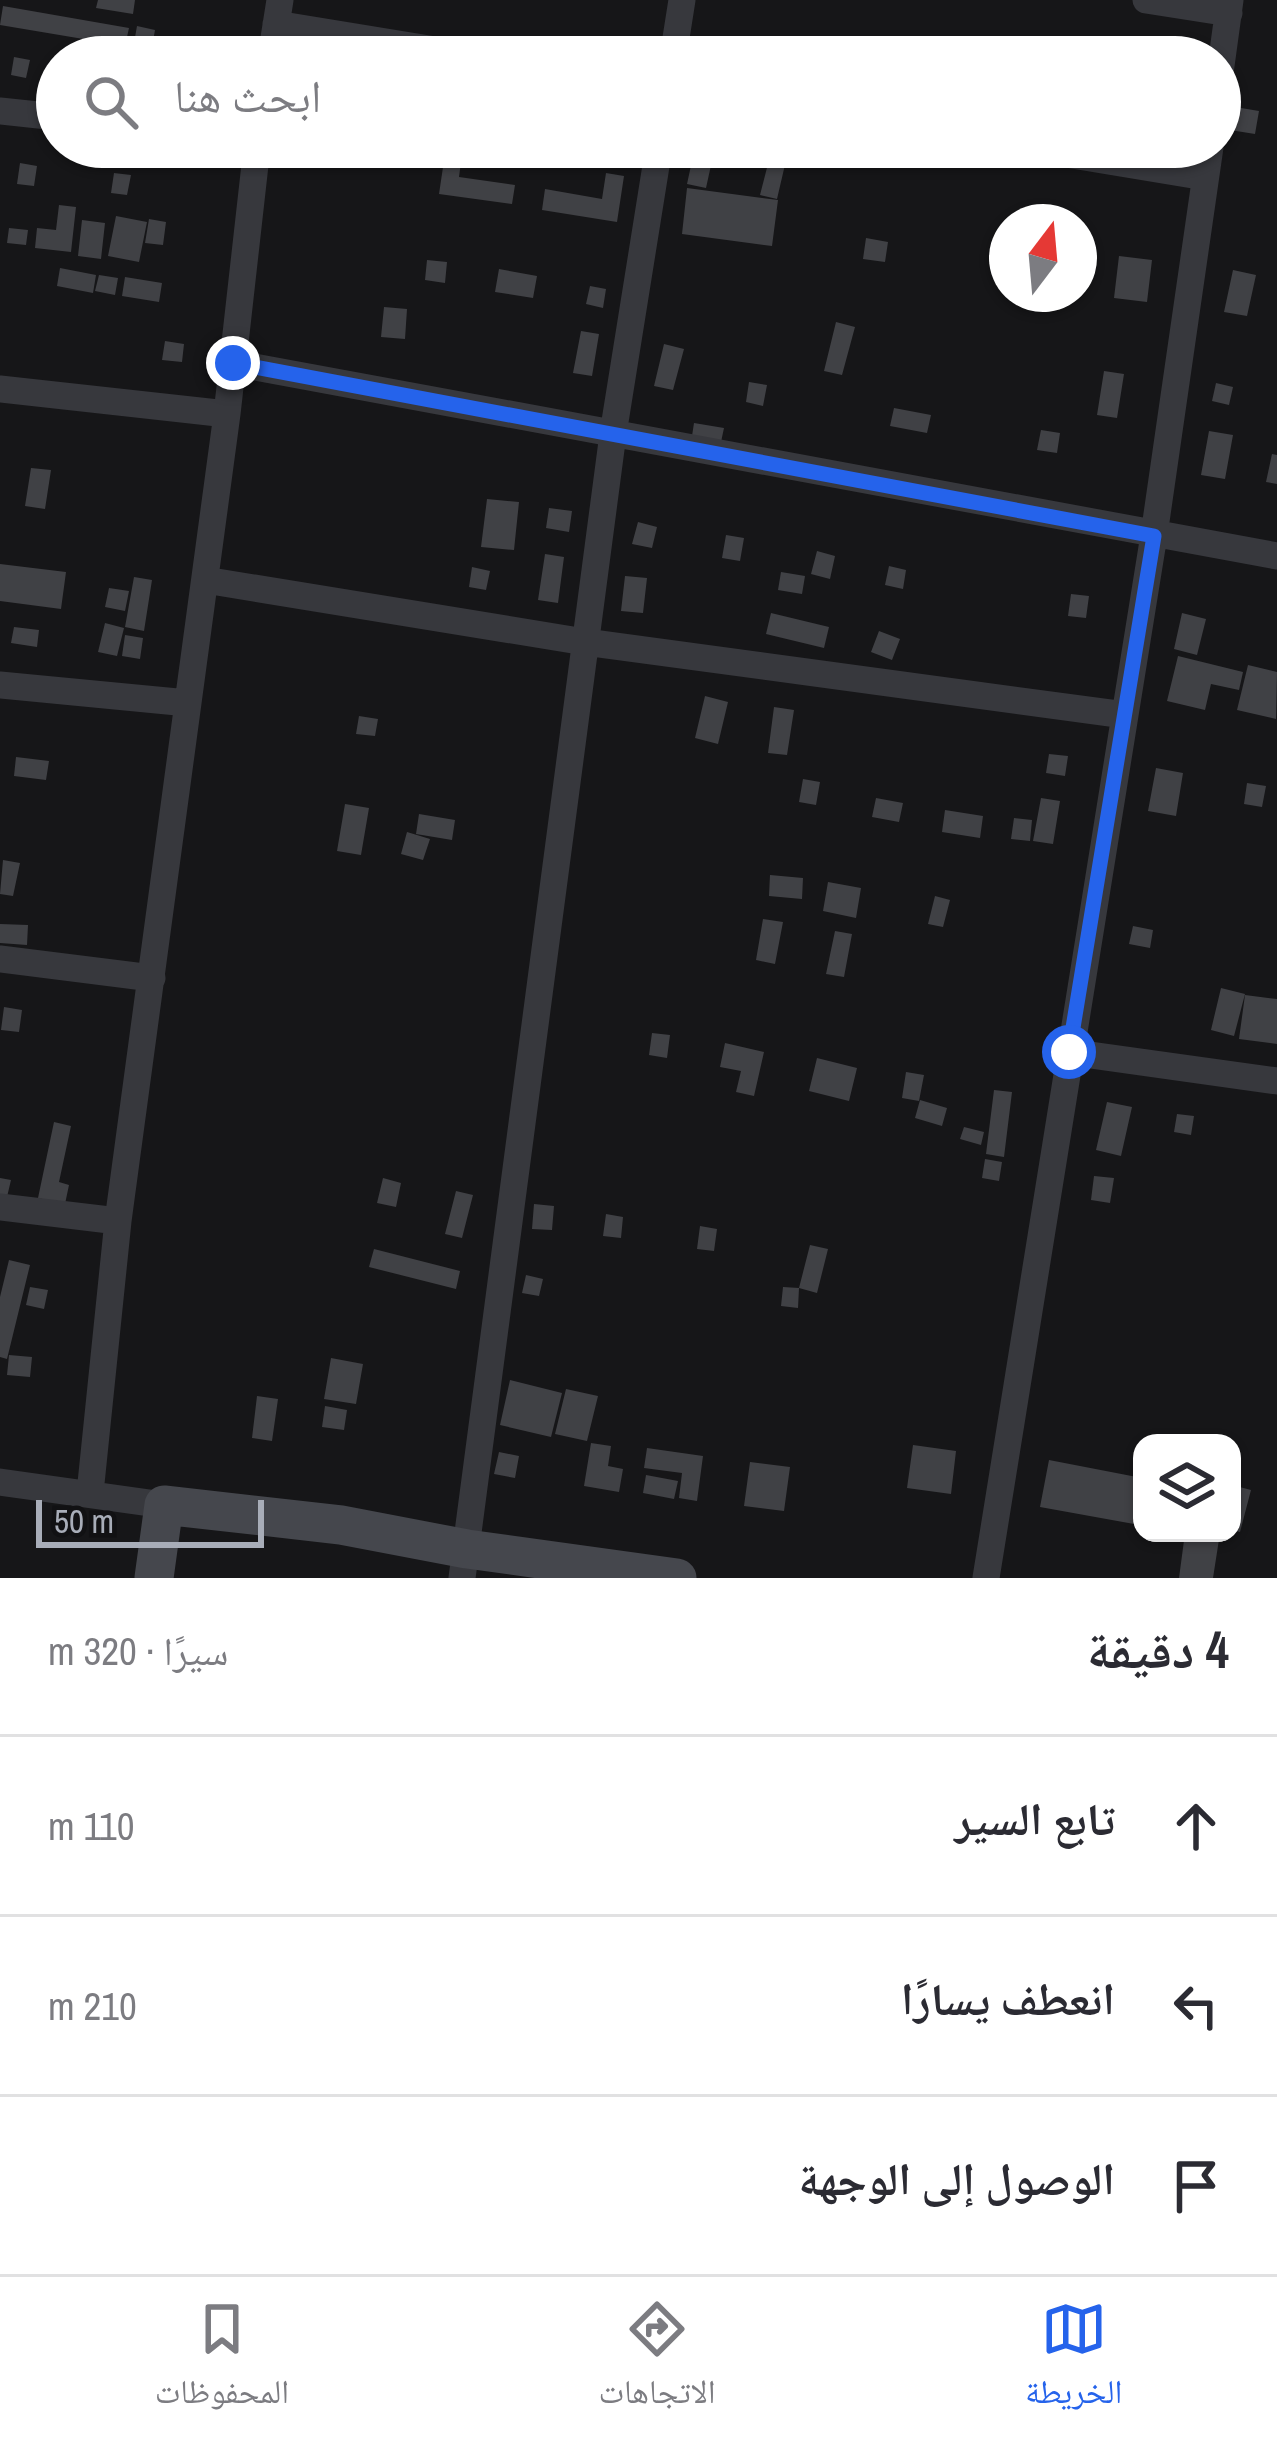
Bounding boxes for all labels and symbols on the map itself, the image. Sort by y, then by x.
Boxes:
north arrow [989,204,1097,312]
route end [206,336,260,390]
route start [1042,1025,1096,1079]
scale bar [36,1494,264,1547]

